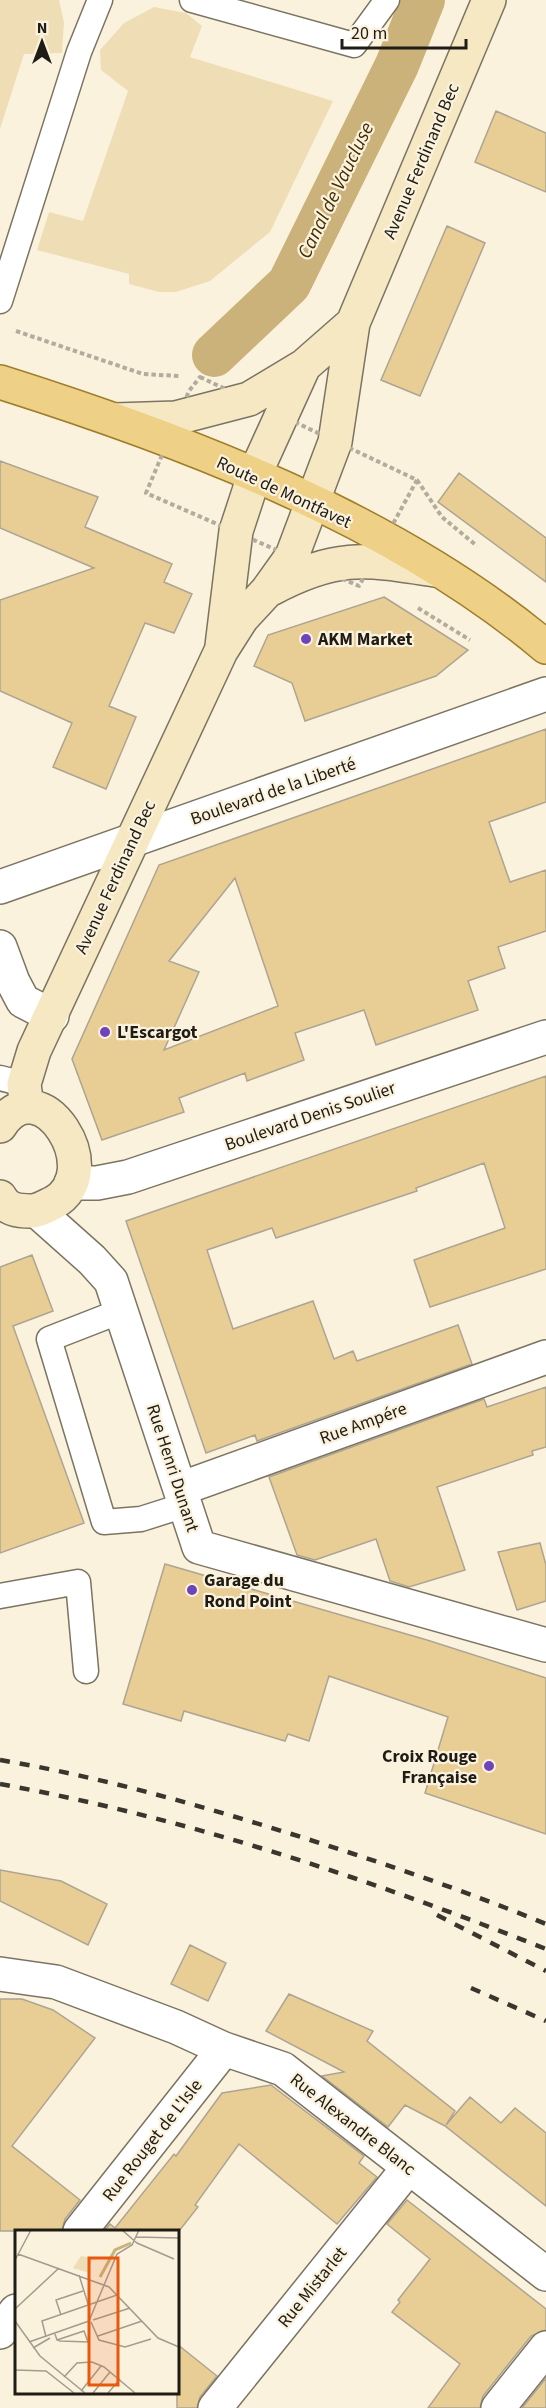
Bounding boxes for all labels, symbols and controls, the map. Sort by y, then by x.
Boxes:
north arrow [12,12,72,72]
scale bar [342,12,466,50]
text: N [37,17,47,39]
text: 20 m [351,21,387,46]
street label: Avenue Ferdinand Bec [377,79,466,243]
water label: Canal de Vaucluse [291,118,381,263]
street label: Route de Montfavet [212,450,355,535]
place label: AKM Market [317,627,413,652]
marker: AKM Market [299,632,313,646]
street label: Boulevard de la Liberté [187,751,359,832]
street label: Avenue Ferdinand Bec [69,796,162,958]
place label: L'Escargot [117,1020,198,1045]
marker: L'Escargot [98,1025,112,1039]
street label: Boulevard Denis Soulier [221,1075,400,1157]
street label: Rue Ampére [316,1396,410,1451]
street label: Rue Henri Dunant [140,1401,205,1535]
place label: Garage du Rond Point [204,1568,292,1614]
marker: Garage du Rond Point [185,1583,199,1597]
place label: Croix Rouge Française [382,1744,477,1790]
marker: Croix Rouge Française [482,1759,496,1773]
street label: Rue Alexandre Blanc [285,2067,421,2181]
street label: Rue Rouget de L'Isle [97,2074,208,2207]
inset map [15,2230,178,2393]
street label: Rue Mistarlet [272,2241,353,2333]

